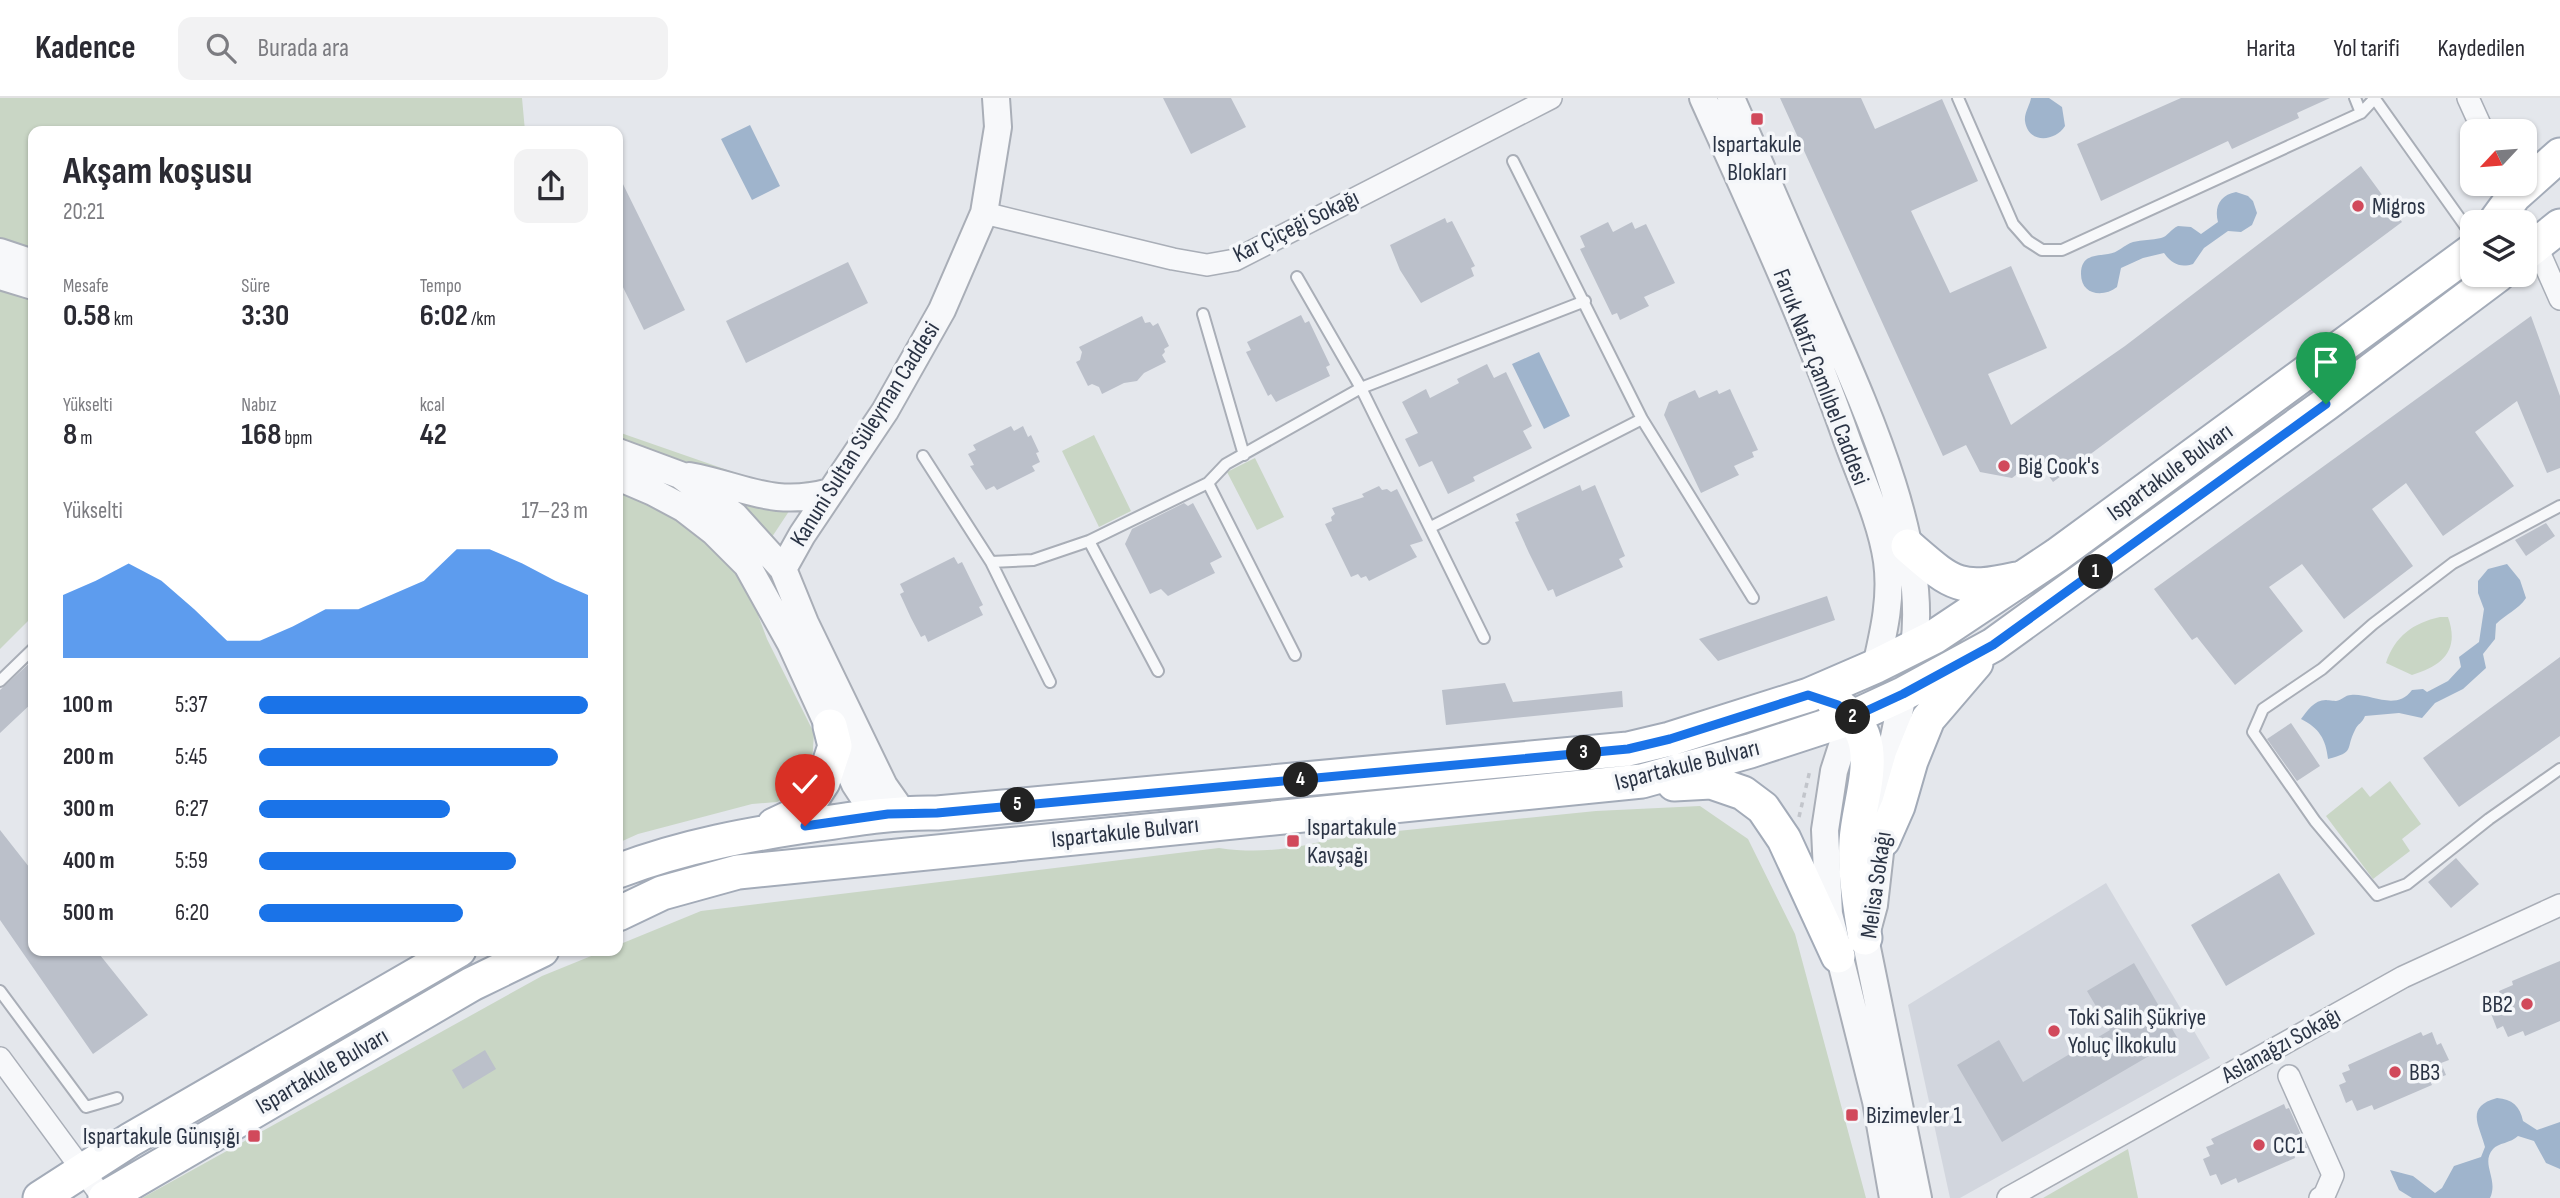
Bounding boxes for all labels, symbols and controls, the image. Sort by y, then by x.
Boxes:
search box [178,17,668,80]
text: Kadence [35,28,136,68]
icon: search [202,29,240,67]
text: Burada ara [258,33,349,64]
text: Harita [2246,34,2296,63]
text: Yol tarifi [2334,34,2400,63]
text: Kaydedilen [2438,34,2525,63]
marker: Ispartakule Blokları [1749,111,1765,127]
north arrow [2460,119,2538,196]
map controls [2460,119,2537,287]
place label: Ispartakule Blokları [1712,130,1802,187]
text: Akşam koşusu [63,149,252,194]
button: share [514,149,588,223]
street label: Kar Çiçeği Sokağı [1228,183,1364,269]
place label: Migros [2372,192,2425,221]
text: 20:21 [63,198,104,226]
marker: Migros [2350,198,2366,214]
button: layers [2460,210,2537,287]
street label: Faruk Nafız Çamlıbel Caddesi [1766,265,1876,489]
text: Mesafe [63,275,109,298]
text: Süre [241,275,270,298]
text: Tempo [420,275,462,298]
text: 0.58 [63,298,111,334]
text: 3:30 [241,298,289,334]
text: 6:02 [420,298,468,334]
text: km [111,308,133,331]
text: /km [468,308,496,331]
street label: Kanuni Sultan Süleyman Caddesi [784,316,946,552]
pin [2296,332,2356,404]
icon: arrive [2307,343,2345,381]
text: Yükselti [63,394,112,417]
text: Nabız [241,394,277,417]
text: kcal [420,394,445,417]
text: 8 [63,417,77,453]
text: 168 [241,417,281,453]
text: 42 [420,417,447,453]
street label: Ispartakule Bulvarı [2102,417,2238,527]
text: m [77,427,92,450]
text: bpm [281,427,312,450]
place label: Big Cook's [2018,452,2099,481]
marker: Big Cook's [1996,458,2012,474]
text: Yükselti [63,497,123,525]
text: 17–23 m [522,497,588,525]
pin: 1 [2078,554,2114,589]
text: 1 [2092,560,2099,583]
text: 100 m [63,691,113,719]
text: 5:37 [175,691,207,719]
pin: 2 [1836,700,1870,734]
text: 2 [1848,705,1857,728]
street label: Ispartakule Bulvarı [1612,733,1762,797]
pin: 3 [1566,736,1602,770]
text: 3 [1579,741,1588,764]
text: 200 m [63,743,114,771]
text: 5:45 [175,743,207,771]
pin [775,754,835,826]
pin: 4 [1284,762,1318,798]
icon: check [786,765,824,803]
text: 4 [1296,768,1305,791]
pin: 5 [1000,788,1036,822]
text: 5 [1013,793,1022,816]
text: 300 m [63,795,114,823]
text: 6:27 [175,795,208,823]
street label: Ispartakule Bulvarı [1050,810,1200,854]
place label: Ispartakule Kavşağı [1307,813,1397,870]
street label: Melisa Sokağı [1854,830,1898,940]
marker: Ispartakule Kavşağı [1285,833,1301,849]
text: 400 m [63,847,114,875]
text: 5:59 [175,847,208,875]
text: 500 m [63,899,114,927]
text: 6:20 [175,899,209,927]
place label: BB2 [2482,990,2513,1019]
marker: BB2 [2519,996,2535,1012]
street label: Aslanağzı Sokağı [2216,1000,2345,1090]
place label: Toki Salih Şükriye Yoluç İlkokulu [2068,1003,2206,1060]
street label: Ispartakule Bulvarı [251,1021,393,1121]
marker: Toki Salih Şükriye Yoluç İlkokulu [2046,1023,2062,1039]
place label: BB3 [2409,1058,2440,1087]
marker: BB3 [2387,1064,2403,1080]
place label: Bizimevler 1 [1866,1101,1962,1130]
marker: Bizimevler 1 [1844,1107,1860,1123]
place label: Ispartakule Günışığı [83,1122,240,1151]
marker: Ispartakule Günışığı [246,1128,262,1144]
place label: CC1 [2273,1131,2305,1160]
marker: CC1 [2251,1137,2267,1153]

